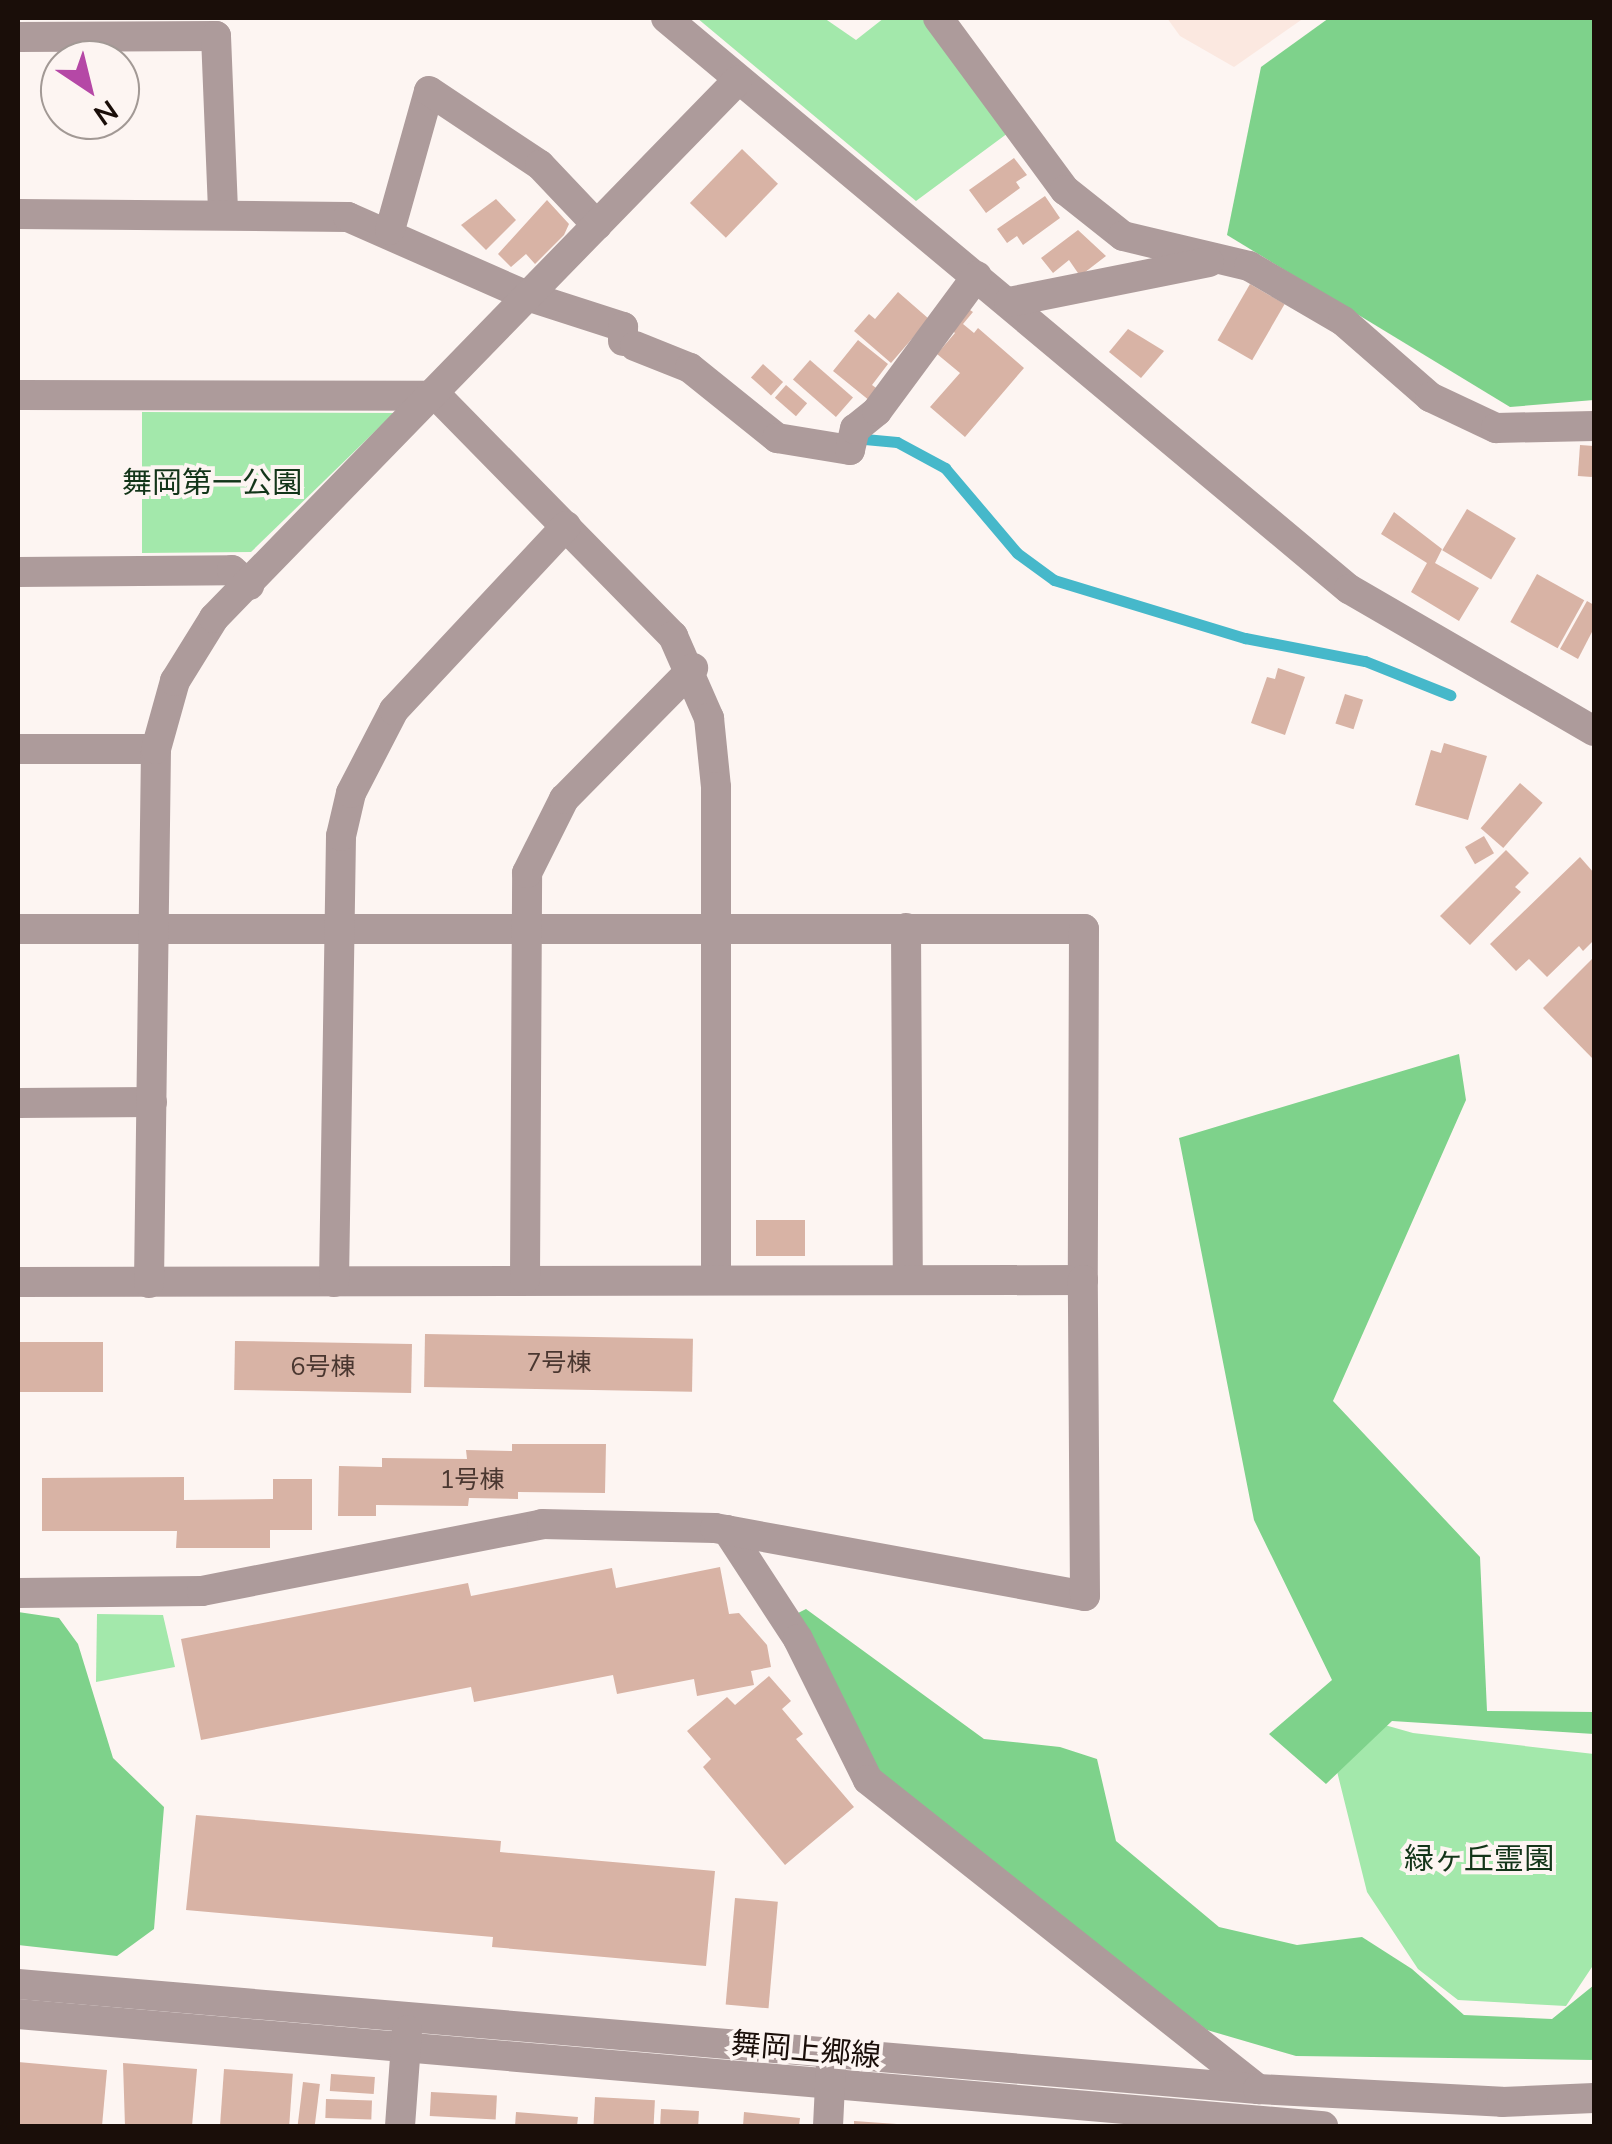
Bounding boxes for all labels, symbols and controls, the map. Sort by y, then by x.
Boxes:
north arrow [40,40,140,140]
text: N [88,93,125,134]
park label: 舞岡第一公園 [122,464,302,500]
house number: 7号棟 [527,1347,591,1377]
house number: 6号棟 [291,1351,355,1381]
house number: 1号棟 [440,1464,504,1494]
park label: 緑ヶ丘霊園 [1404,1840,1554,1876]
street label: 舞岡上郷線 [730,2025,882,2073]

